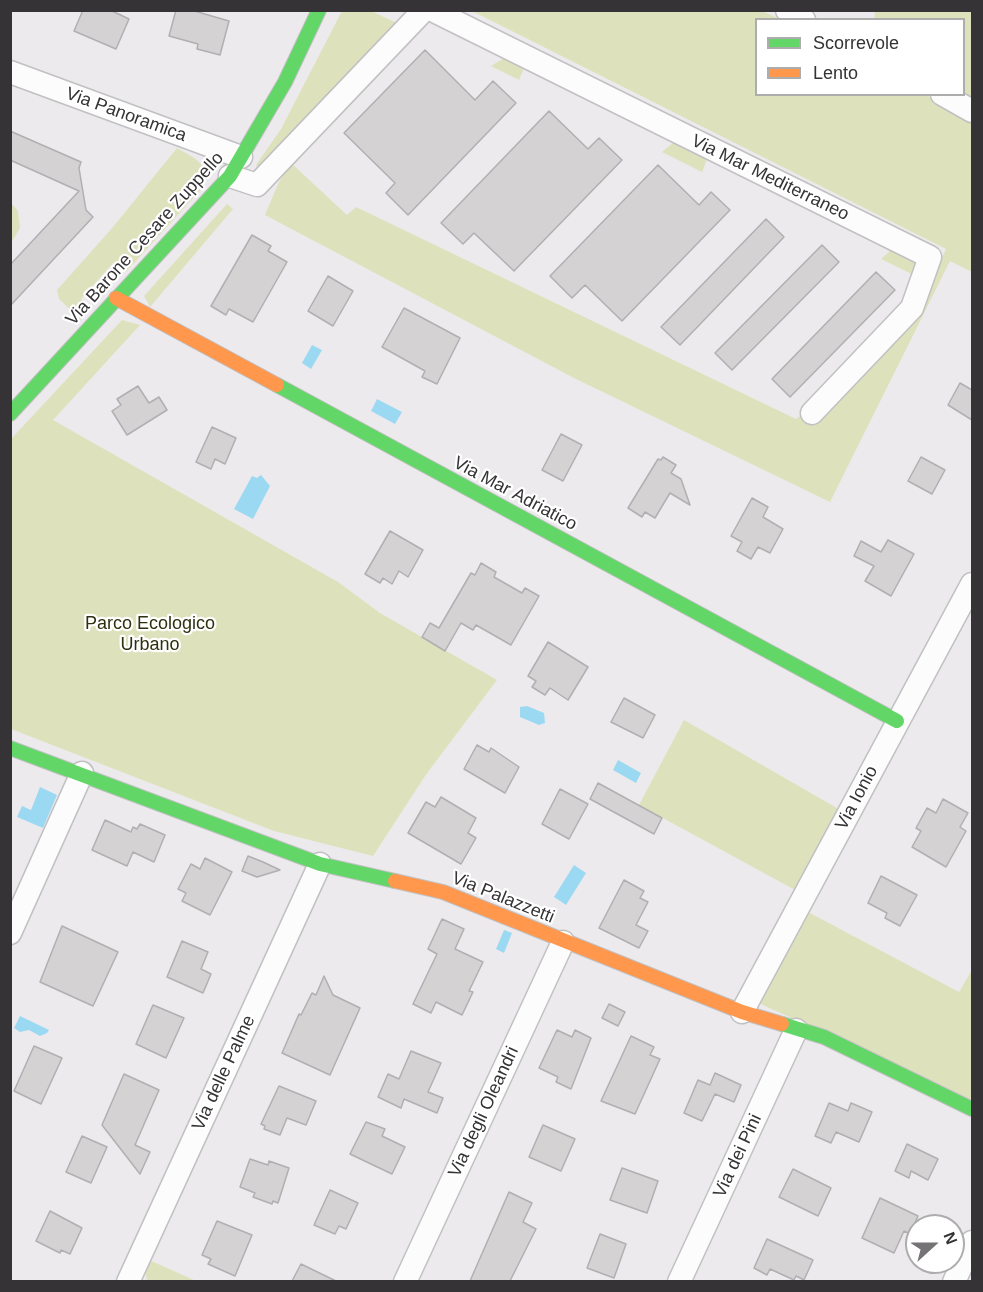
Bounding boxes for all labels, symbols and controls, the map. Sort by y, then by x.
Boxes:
legend [755,18,965,96]
text: Scorrevole [813,33,899,53]
text: Lento [813,63,858,83]
street label: Via Panoramica [63,83,189,147]
street label: Via Mar Mediterraneo [688,130,852,226]
street label: Via Barone Cesare Zuppello [61,148,229,330]
street label: Via Mar Adriatico [450,452,580,536]
park label: Parco Ecologico Urbano [85,613,215,656]
street label: Via Ionio [831,762,883,834]
street label: Via Palazzetti [449,868,557,928]
street label: Via delle Palme [188,1012,260,1134]
street label: Via degli Oleandri [444,1043,524,1181]
street label: Via dei Pini [709,1111,767,1201]
north arrow [905,1214,965,1274]
text: N [940,1230,960,1247]

